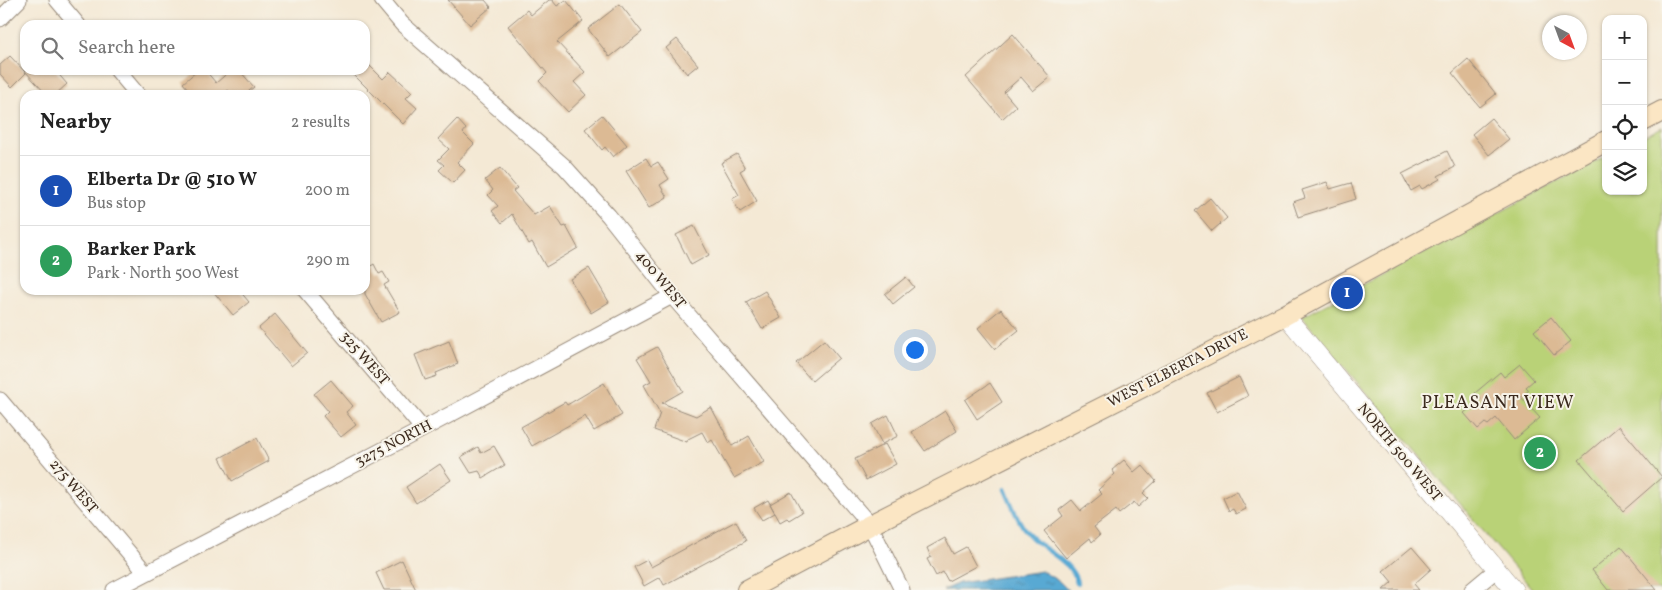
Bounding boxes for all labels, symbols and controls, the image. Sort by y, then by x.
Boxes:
north arrow [1542,15,1587,60]
map controls [1602,15,1647,195]
button: + [1602,15,1647,60]
search box [20,20,370,75]
icon: search [38,34,66,62]
text: Search here [78,35,175,61]
button: − [1602,60,1647,105]
button: locate [1602,105,1647,150]
text: Nearby [40,108,111,137]
text: 2 results [291,112,350,134]
button: layers [1602,150,1647,195]
text: Elberta Dr @ 510 W [87,167,257,193]
text: 1 [53,180,59,202]
text: 200 m [305,180,350,202]
text: Bus stop [87,193,146,215]
text: Barker Park [87,237,196,263]
street label: 400 WEST [630,246,690,314]
text: 2 [52,250,60,272]
text: 290 m [306,250,350,272]
text: Park · North 500 West [87,263,239,285]
pin: 1 [1331,274,1363,312]
street label: WEST ELBERTA DRIVE [1104,324,1252,414]
street label: 325 WEST [334,327,394,391]
your location [902,337,928,363]
district label: PLEASANT VIEW [1422,391,1574,416]
street label: NORTH 500 WEST [1352,399,1446,507]
street label: 3275 NORTH [352,416,436,472]
pin: 2 [1524,434,1556,472]
street label: 275 WEST [44,455,102,519]

